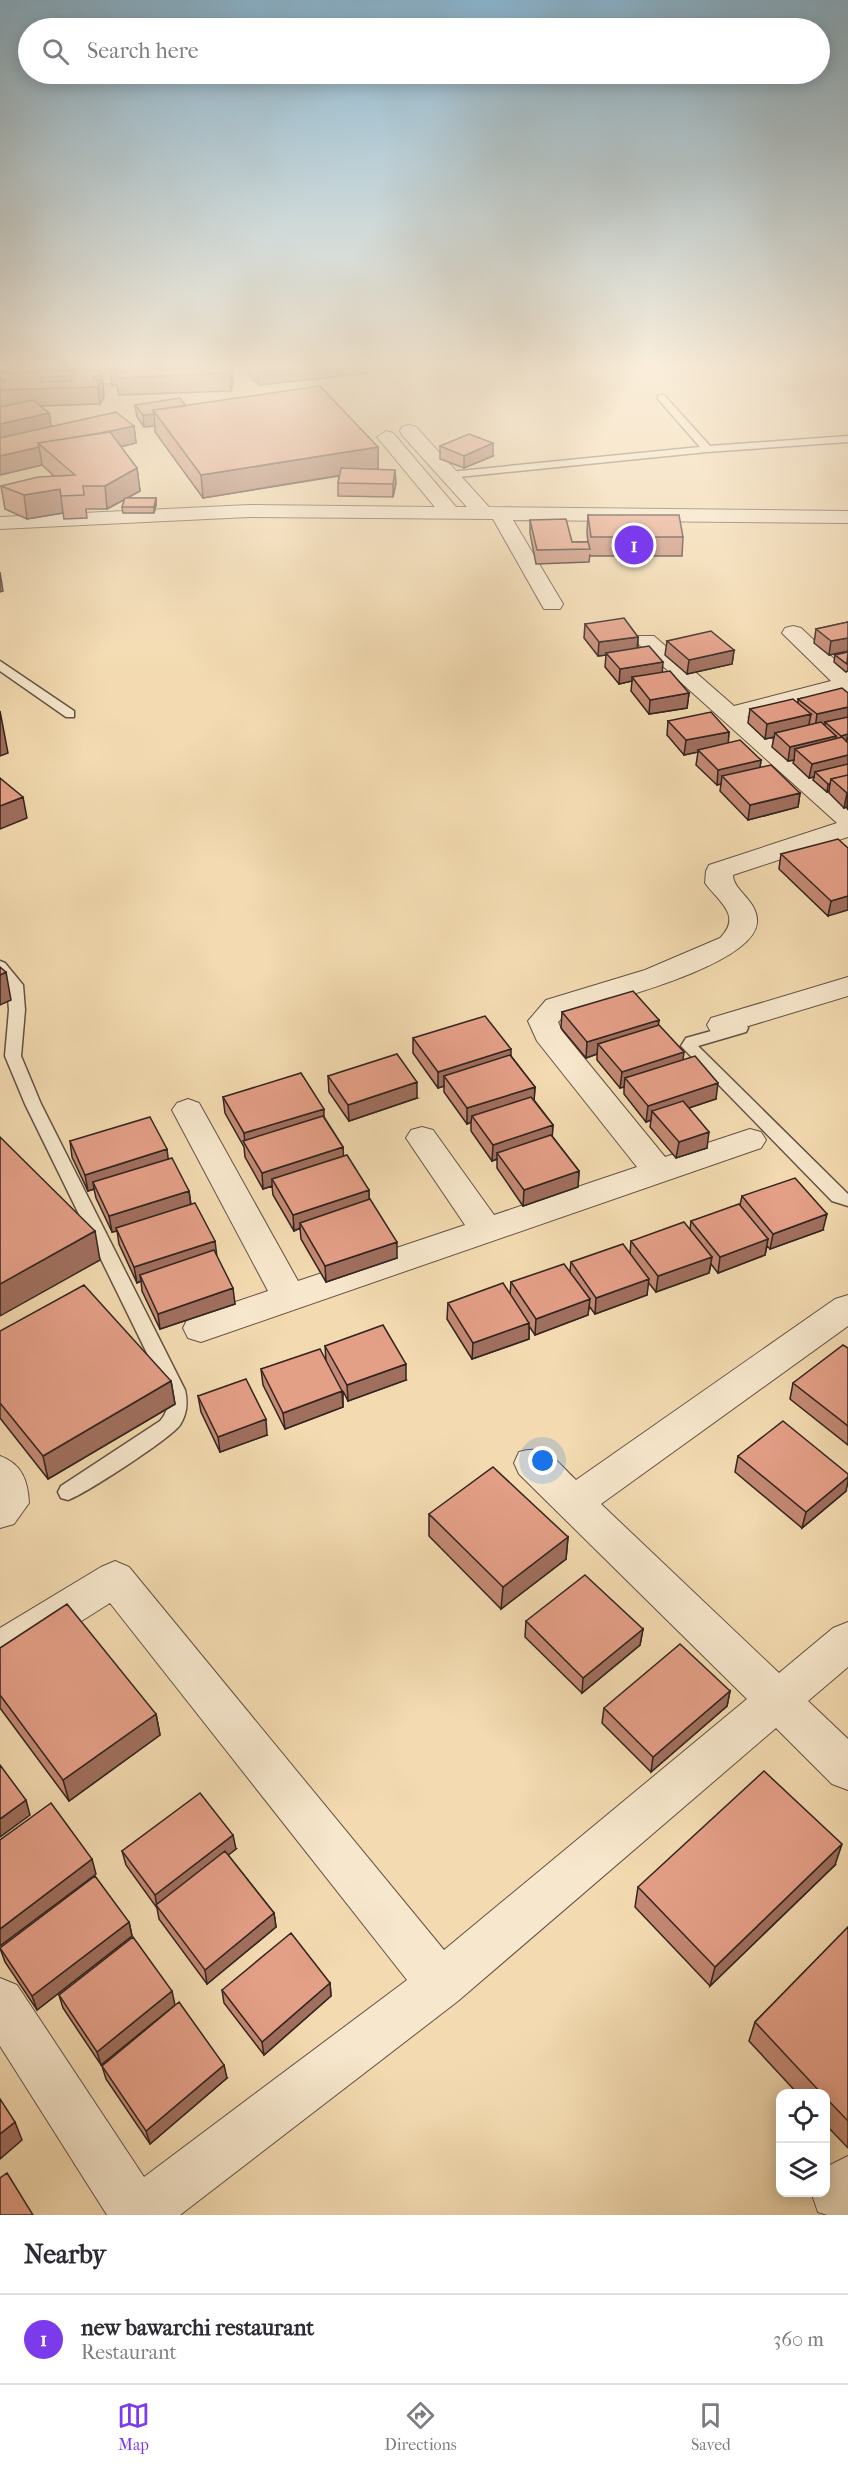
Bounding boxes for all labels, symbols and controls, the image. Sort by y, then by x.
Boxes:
search box [18,18,830,84]
icon: search [39,35,72,68]
text: Search here [87,38,199,64]
pin: 1 [614,522,654,568]
your location [528,1446,557,1475]
map controls [776,2089,830,2197]
button: locate [776,2089,830,2143]
button: layers [776,2143,830,2197]
text: Nearby [24,2239,106,2270]
text: new bawarchi restaurant [81,2315,314,2341]
text: 1 [40,2328,47,2351]
text: 360 m [773,2328,824,2351]
text: Restaurant [81,2341,177,2364]
tab: Map [117,2399,150,2454]
tab: Directions [385,2399,457,2454]
tab: Saved [691,2399,731,2454]

